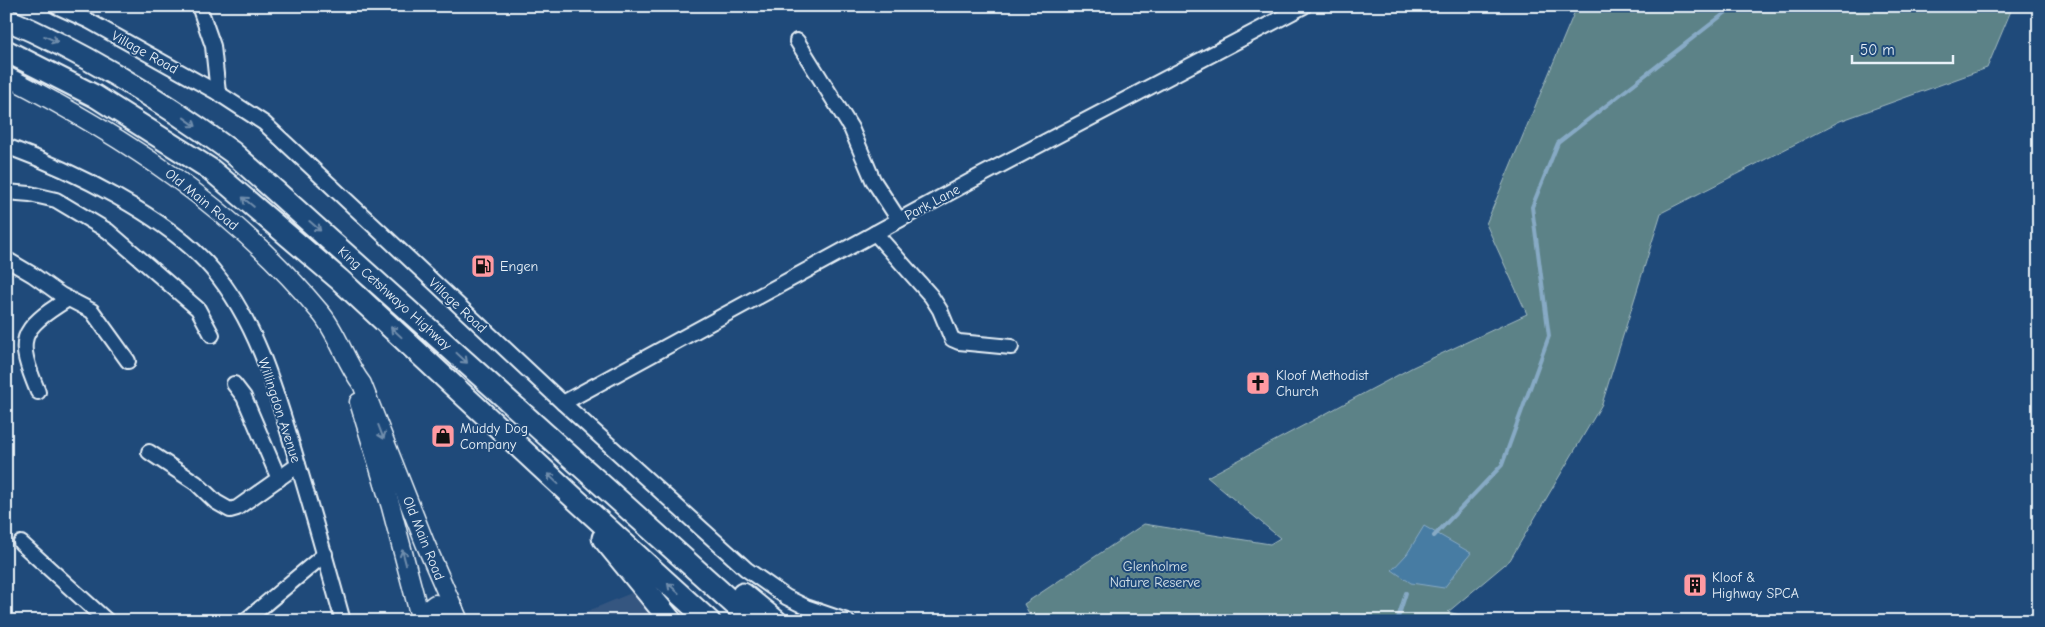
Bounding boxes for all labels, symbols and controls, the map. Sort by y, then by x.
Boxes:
street label: Village Road [109,27,181,78]
scale bar [1852,32,1954,64]
one-way arrow [43,34,58,44]
text: 50 m [1860,41,1895,59]
one-way arrow [183,117,197,127]
street label: Old Main Road [162,165,242,234]
street label: Park Lane [902,181,963,224]
one-way arrow [241,196,254,207]
one-way arrow [309,220,322,231]
street label: King Cetshwayo Highway [334,243,456,354]
fuel station icon: Engen [470,253,496,279]
place label: Engen [500,258,538,275]
street label: Village Road [425,274,490,337]
one-way arrow [390,326,402,338]
one-way arrow [455,352,468,364]
street label: Willingdon Avenue [254,355,305,465]
place label: Kloof Methodist Church [1276,367,1369,400]
church icon: Kloof Methodist Church [1245,370,1271,396]
place label: Muddy Dog Company [460,420,528,453]
shop icon: Muddy Dog Company [430,423,456,449]
one-way arrow [377,424,387,439]
one-way arrow [547,473,559,485]
street label: Old Main Road [399,494,448,583]
one-way arrow [398,549,408,565]
park label: Glenholme Nature Reserve [1110,558,1200,591]
place label: Kloof & Highway SPCA [1712,569,1799,602]
building icon: Kloof & Highway SPCA [1682,572,1708,598]
one-way arrow [667,582,680,594]

